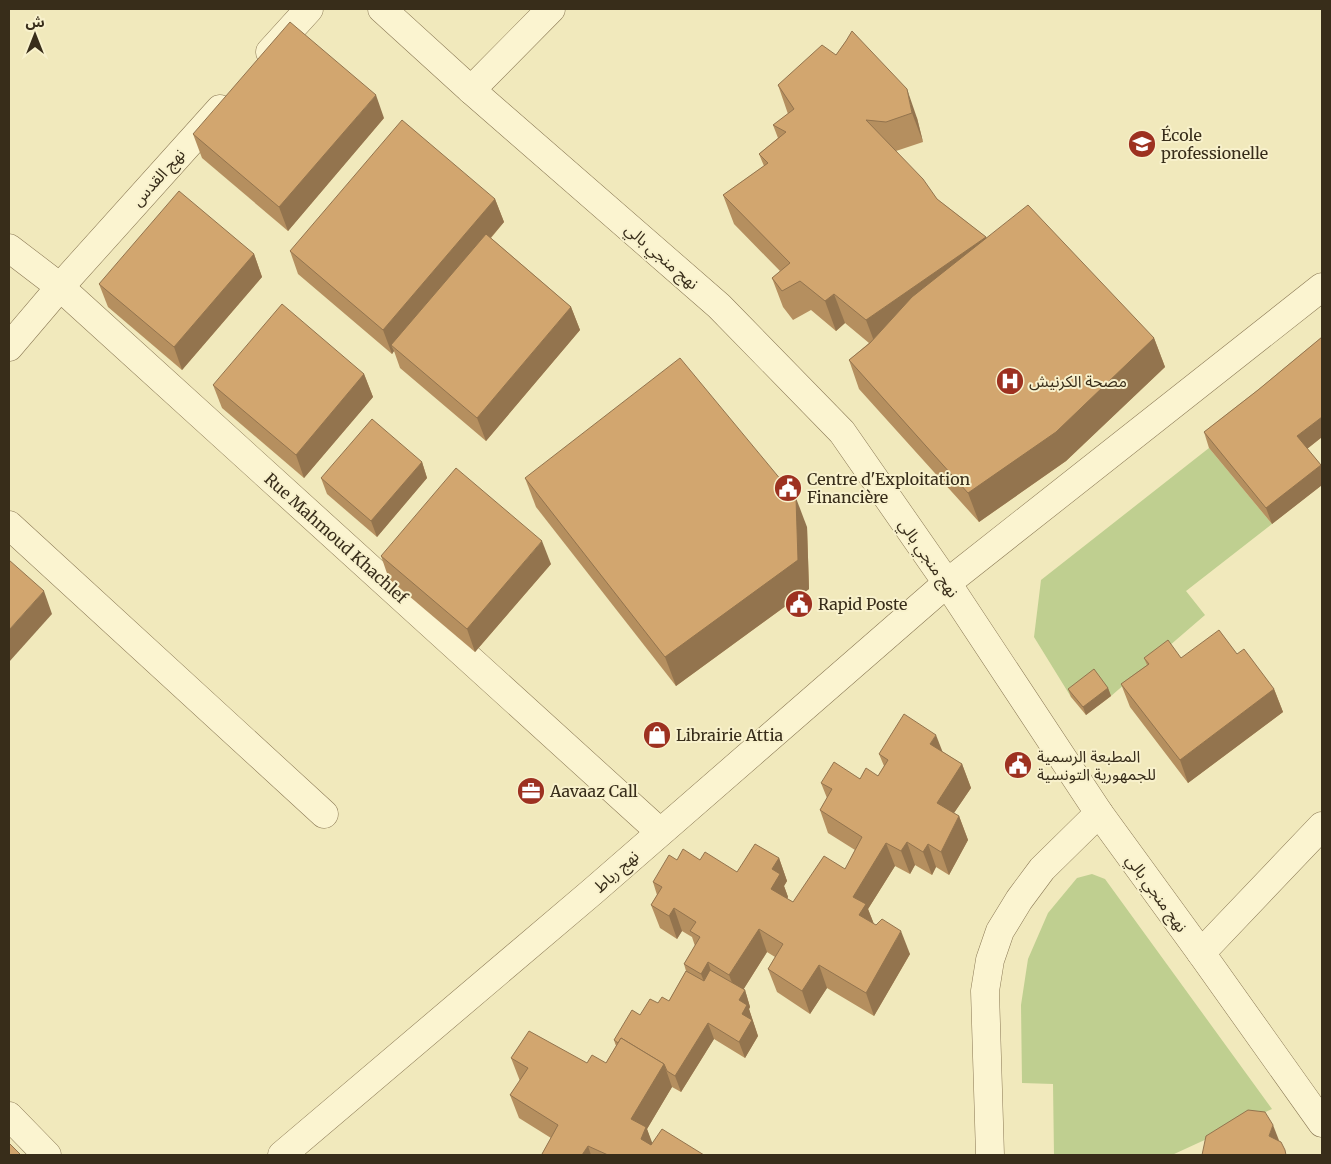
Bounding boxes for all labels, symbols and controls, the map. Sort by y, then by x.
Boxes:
north arrow [10,10,60,60]
text: ش [25,13,45,31]
place label: École professionelle [1161,125,1268,163]
school or university icon: École professionelle [1127,129,1157,159]
street label: نهج القدس [127,144,191,212]
street label: نهج منجي بالي [619,219,703,296]
hospital icon: مصحة الكرنيش [995,366,1025,396]
place label: مصحة الكرنيش [1029,371,1127,391]
street label: Rue Mahmoud Khachlef [261,469,412,608]
place label: Centre d'Exploitation Financière [807,469,970,507]
public building icon: Centre d'Exploitation Financière [773,473,803,503]
street label: نهج منجي بالي [892,515,963,603]
public building icon: Rapid Poste [784,589,814,619]
place label: Rapid Poste [818,594,907,614]
shop icon: Librairie Attia [642,720,672,750]
place label: Librairie Attia [676,725,784,745]
place label: المطبعة الرسمية للجمهورية التونسية [1037,746,1156,784]
public building icon: المطبعة الرسمية للجمهورية التونسية [1003,750,1033,780]
office icon: Aavaaz Call [516,776,546,806]
place label: Aavaaz Call [549,781,638,801]
street label: نهج رباط [589,846,645,899]
street label: نهج منجي بالي [1120,850,1192,938]

